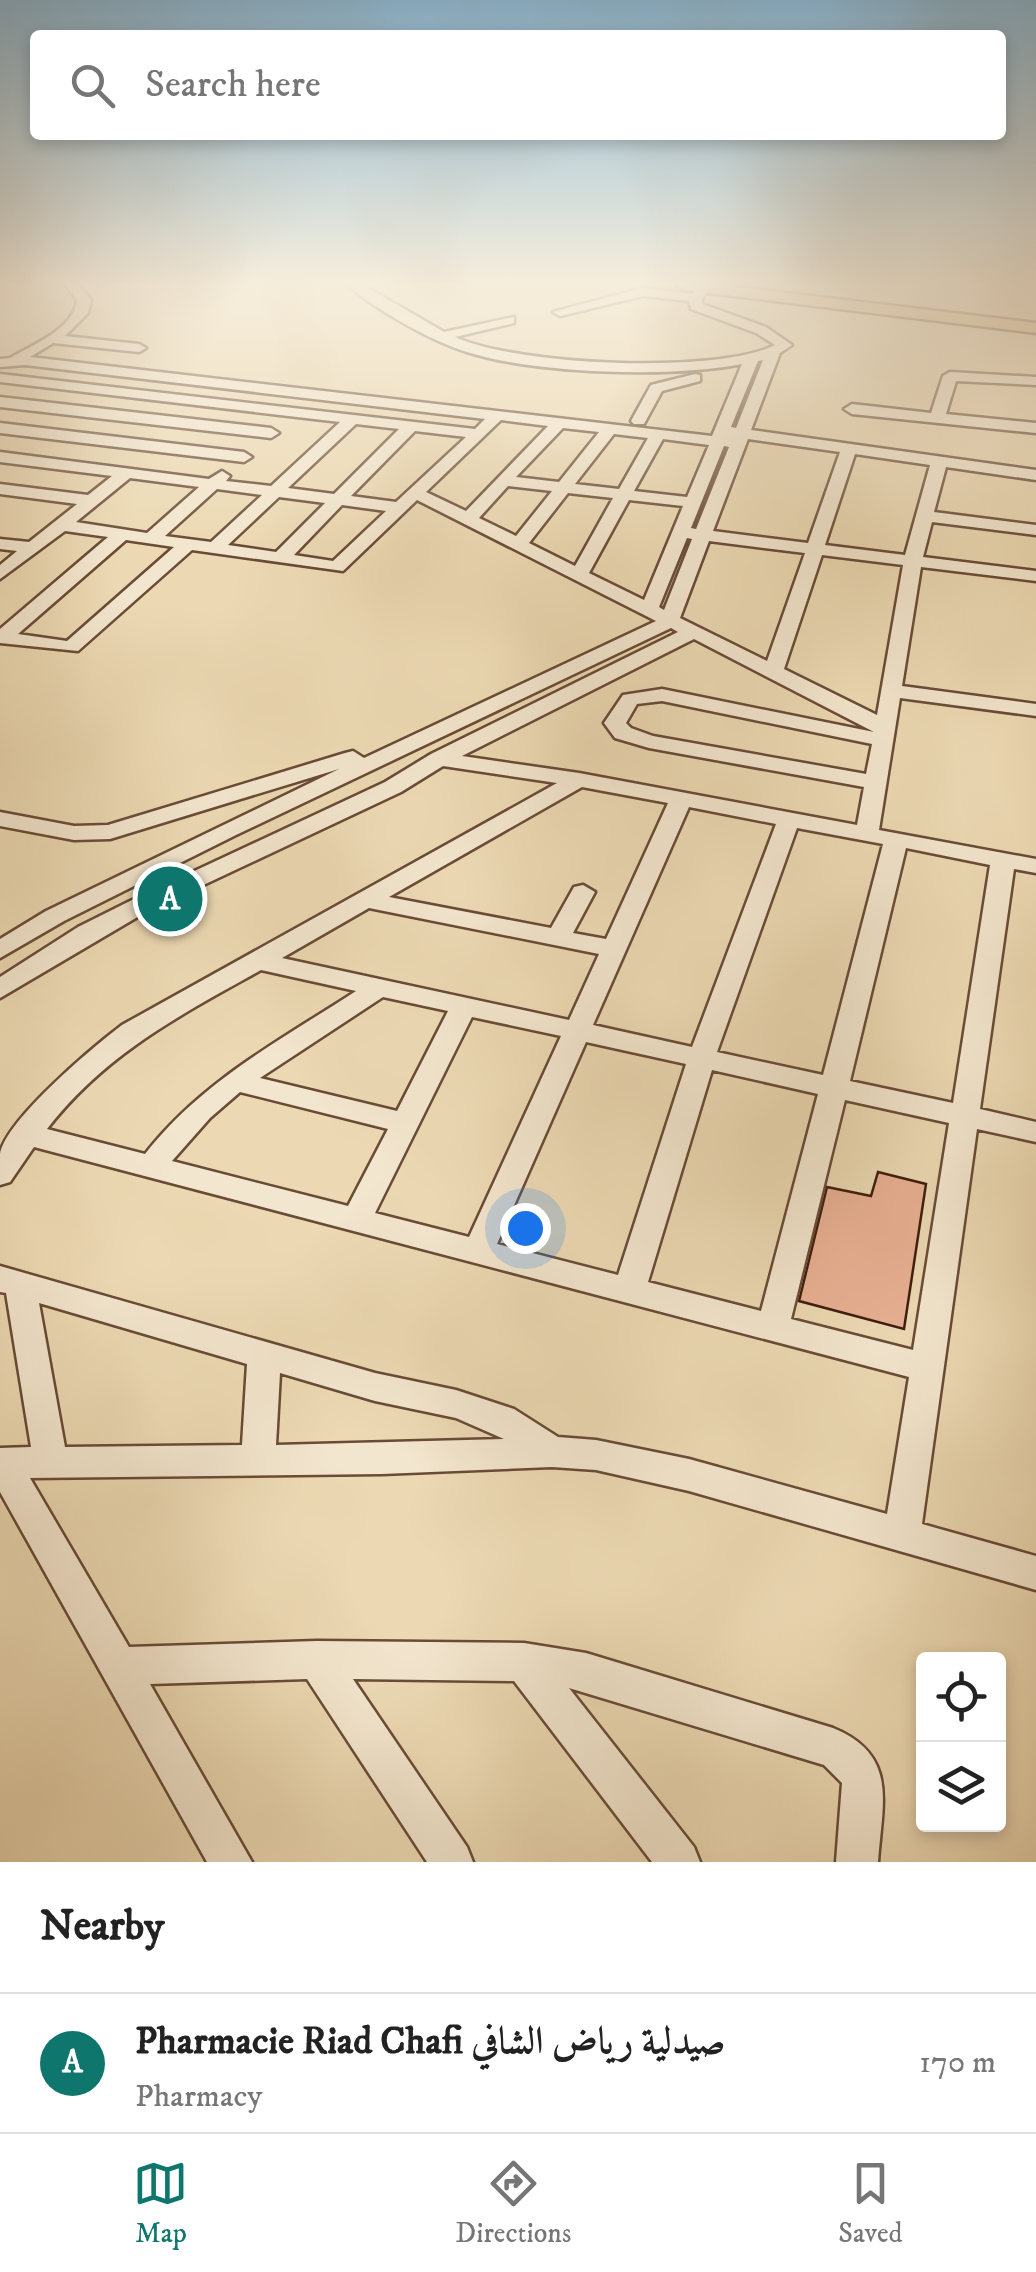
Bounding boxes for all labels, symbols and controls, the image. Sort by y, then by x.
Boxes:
search box [30,30,1006,140]
icon: search [65,58,120,113]
text: Search here [145,61,321,109]
pin: A [138,862,202,936]
your location [500,1203,551,1254]
map controls [916,1652,1006,1832]
button: locate [916,1652,1006,1742]
button: layers [916,1742,1006,1832]
text: Nearby [40,1901,164,1953]
text: Pharmacie Riad Chafi صيدلية رياض الشافي [135,2018,726,2066]
text: A [62,2043,83,2083]
text: 170 m [919,2043,996,2083]
text: Pharmacy [135,2077,262,2117]
tab: Map [133,2156,188,2251]
tab: Directions [455,2156,571,2251]
tab: Saved [838,2156,903,2251]

